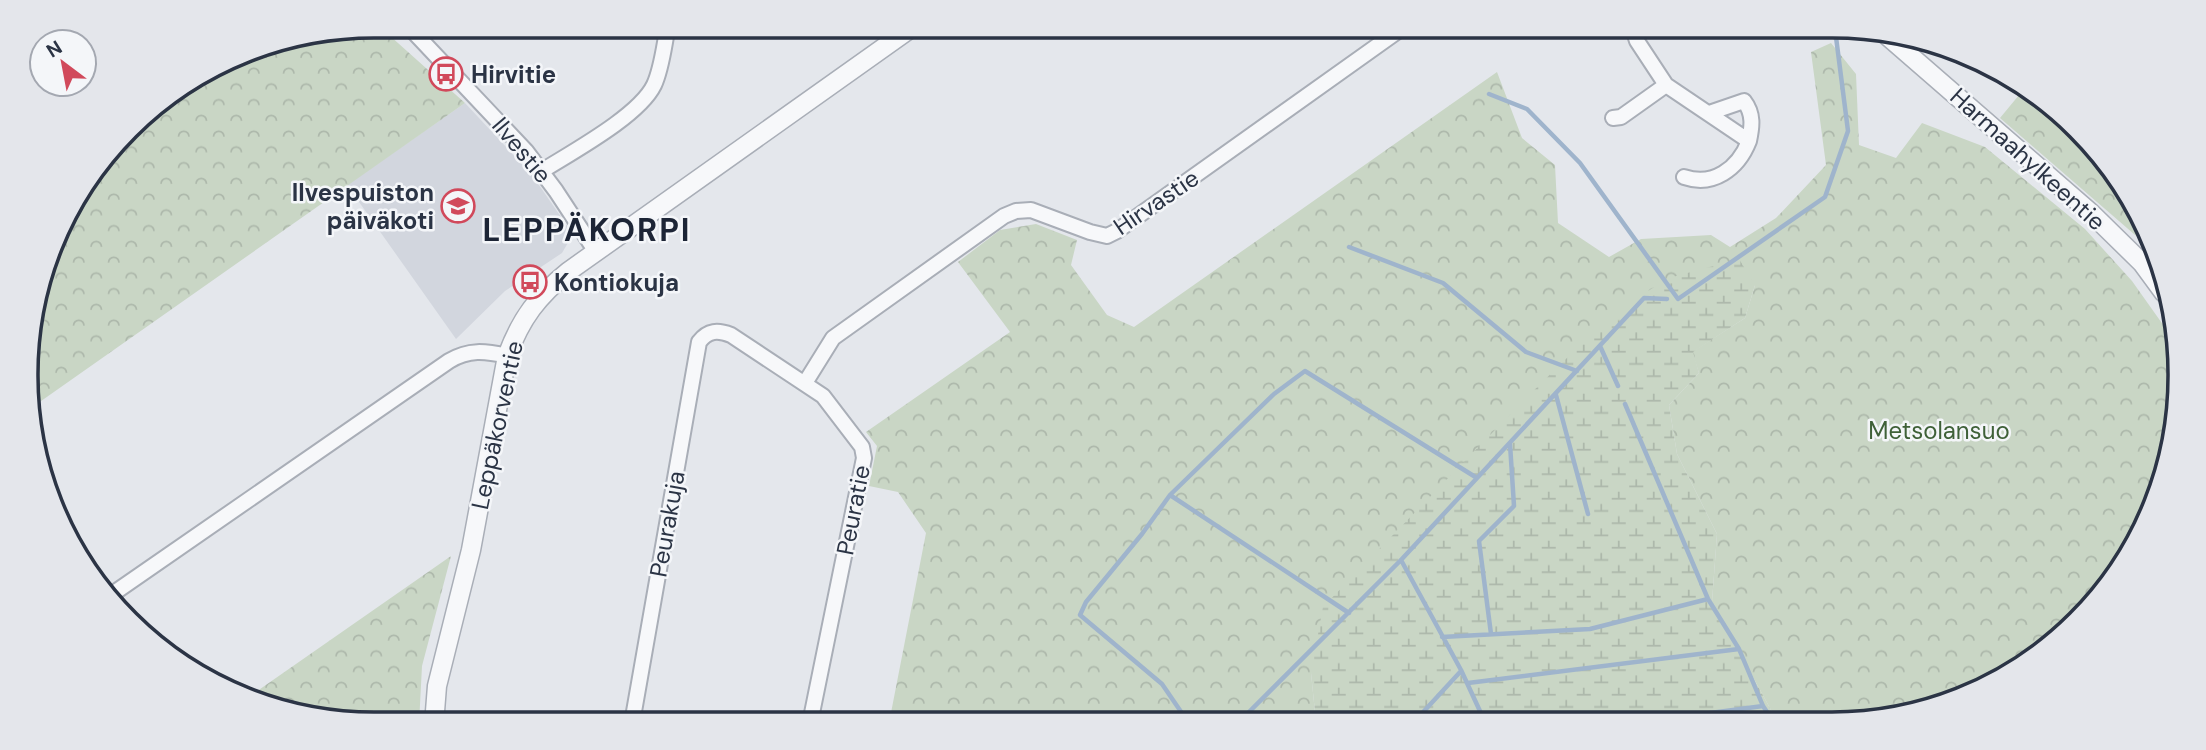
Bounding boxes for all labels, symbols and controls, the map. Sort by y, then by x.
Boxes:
north arrow [28,28,98,98]
text: N [42,35,67,63]
bus stop icon: Hirvitie [427,55,465,93]
place label: Hirvitie [471,59,556,90]
street label: Harmaahylkeentie [1944,81,2112,237]
street label: Ilvestie [485,111,559,189]
street label: Hirvastie [1107,162,1205,242]
place label: Ilvespuiston päiväkoti [292,177,434,236]
school or university icon: Ilvespuiston päiväkoti [439,187,477,225]
district label: LEPPÄKORPI [482,209,692,251]
bus stop icon: Kontiokuja [511,263,549,301]
place label: Kontiokuja [554,267,679,298]
street label: Leppäkorventie [464,338,530,512]
park label: Metsolansuo [1868,415,2010,446]
street label: Peuratie [829,462,877,558]
street label: Peurakuja [642,468,692,580]

